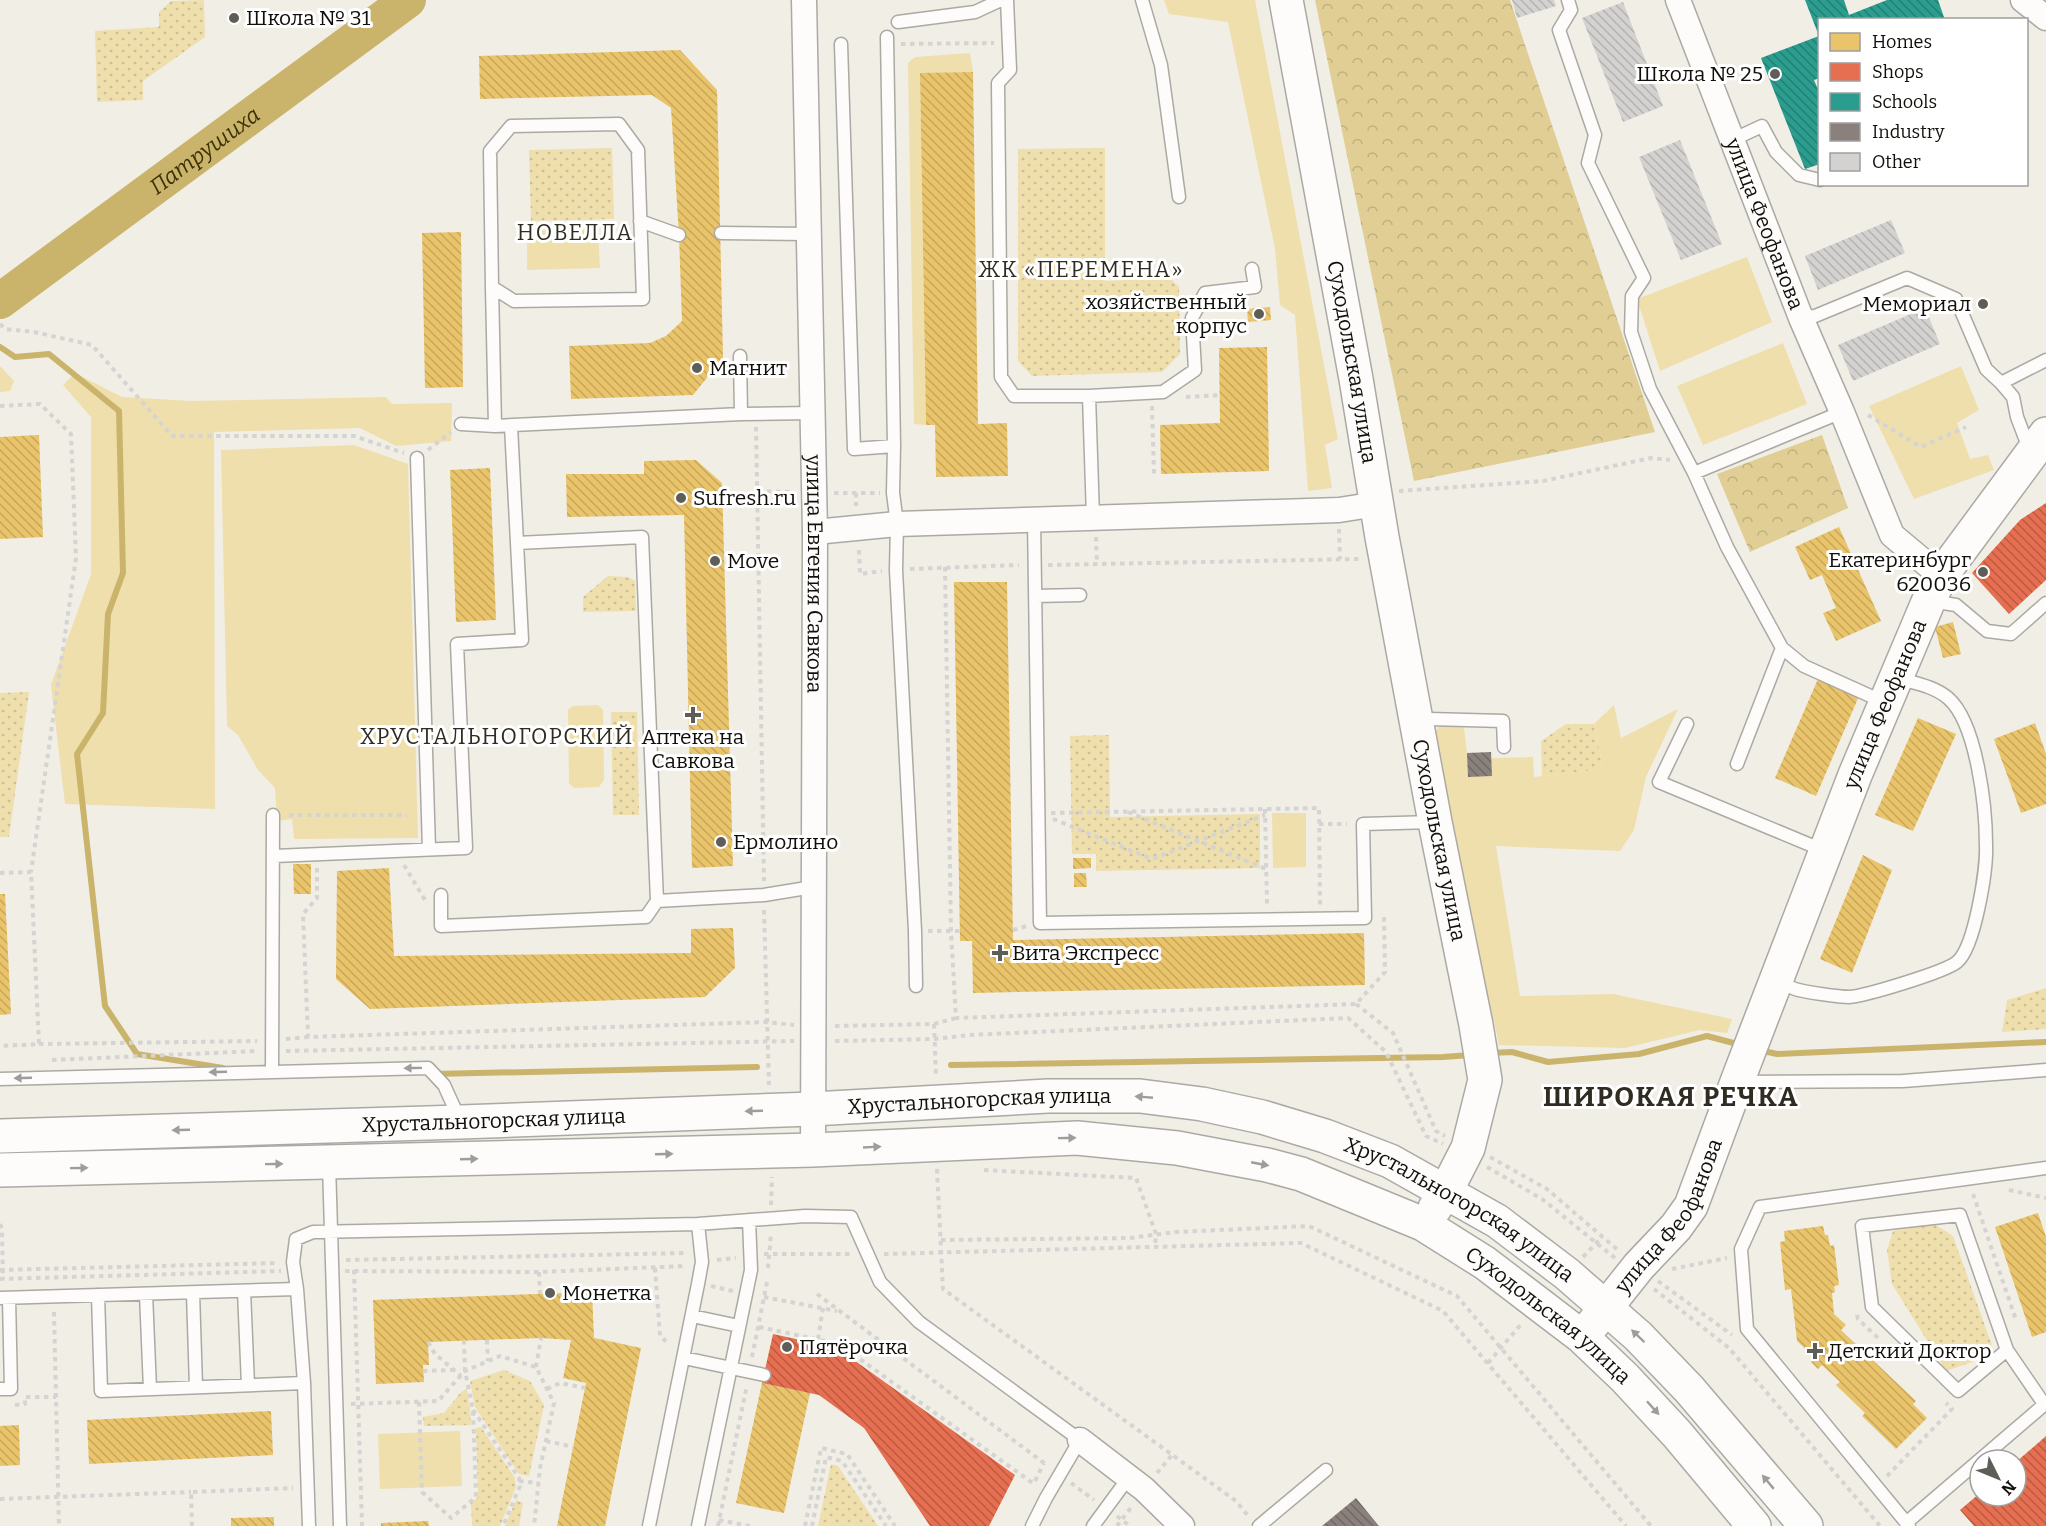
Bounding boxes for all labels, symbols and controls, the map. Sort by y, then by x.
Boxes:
place label: Школа № 31 [246,5,371,31]
marker: Школа № 31 [227,11,241,25]
legend [1818,18,2028,186]
text: Homes [1872,31,1932,53]
place label: Школа № 25 [1637,61,1763,87]
text: Shops [1872,61,1924,83]
marker: Школа № 25 [1768,67,1782,81]
text: Schools [1872,91,1937,113]
water label: Патрушиха [144,101,265,200]
text: Industry [1872,121,1945,143]
street label: улица Феофанова [1719,133,1810,314]
text: Other [1872,151,1921,173]
district label: НОВЕЛЛА [517,219,633,246]
district label: ЖК «ПЕРЕМЕНА» [978,256,1184,283]
street label: Суходольская улица [1321,258,1383,466]
place label: хозяйственный корпус [1086,289,1247,339]
place label: Мемориал [1862,291,1971,317]
marker: Мемориал [1976,297,1990,311]
marker: хозяйственный корпус [1252,307,1266,321]
place label: Магнит [709,355,787,381]
marker: Магнит [690,361,704,375]
street label: улица Евгения Савкова [800,453,828,694]
place label: Sufresh.ru [693,485,796,511]
marker: Sufresh.ru [674,491,688,505]
place label: Екатеринбург 620036 [1828,547,1971,597]
place label: Move [727,548,779,574]
marker: Move [708,554,722,568]
marker: Екатеринбург 620036 [1976,565,1990,579]
street label: улица Феофанова [1837,615,1933,794]
marker: Аптека на Савкова [686,708,700,722]
district label: ХРУСТАЛЬНОГОРСКИЙ [360,723,634,750]
place label: Аптека на Савкова [642,724,745,774]
street label: Суходольская улица [1407,737,1472,944]
place label: Ермолино [733,829,838,855]
marker: Ермолино [714,835,728,849]
place label: Вита Экспресс [1012,940,1159,966]
marker: Вита Экспресс [993,946,1007,960]
one-way arrow [403,1063,422,1073]
one-way arrow [208,1068,227,1077]
one-way arrow [13,1074,32,1083]
district label: ШИРОКАЯ РЕЧКА [1543,1081,1799,1113]
street label: Хрустальногорская улица [847,1083,1112,1120]
one-way arrow [1134,1092,1153,1102]
street label: Хрустальногорская улица [361,1103,627,1138]
one-way arrow [744,1106,763,1115]
one-way arrow [171,1126,190,1135]
street label: Хрустальногорская улица [1340,1132,1580,1288]
one-way arrow [1057,1134,1076,1143]
street label: улица Феофанова [1609,1134,1728,1299]
one-way arrow [862,1142,881,1151]
one-way arrow [655,1149,674,1158]
one-way arrow [460,1154,479,1164]
one-way arrow [265,1159,284,1169]
one-way arrow [1250,1160,1269,1169]
one-way arrow [70,1164,89,1173]
street label: Суходольская улица [1461,1241,1637,1390]
place label: Монетка [562,1280,652,1306]
marker: Монетка [543,1286,557,1300]
one-way arrow [1631,1330,1645,1344]
place label: Пятёрочка [799,1334,909,1360]
place label: Детский Доктор [1828,1338,1991,1364]
marker: Пятёрочка [780,1340,794,1354]
marker: Детский Доктор [1806,1342,1824,1360]
one-way arrow [1646,1400,1660,1415]
north arrow [1968,1448,2028,1508]
one-way arrow [1761,1474,1775,1489]
text: N [1997,1477,2020,1499]

